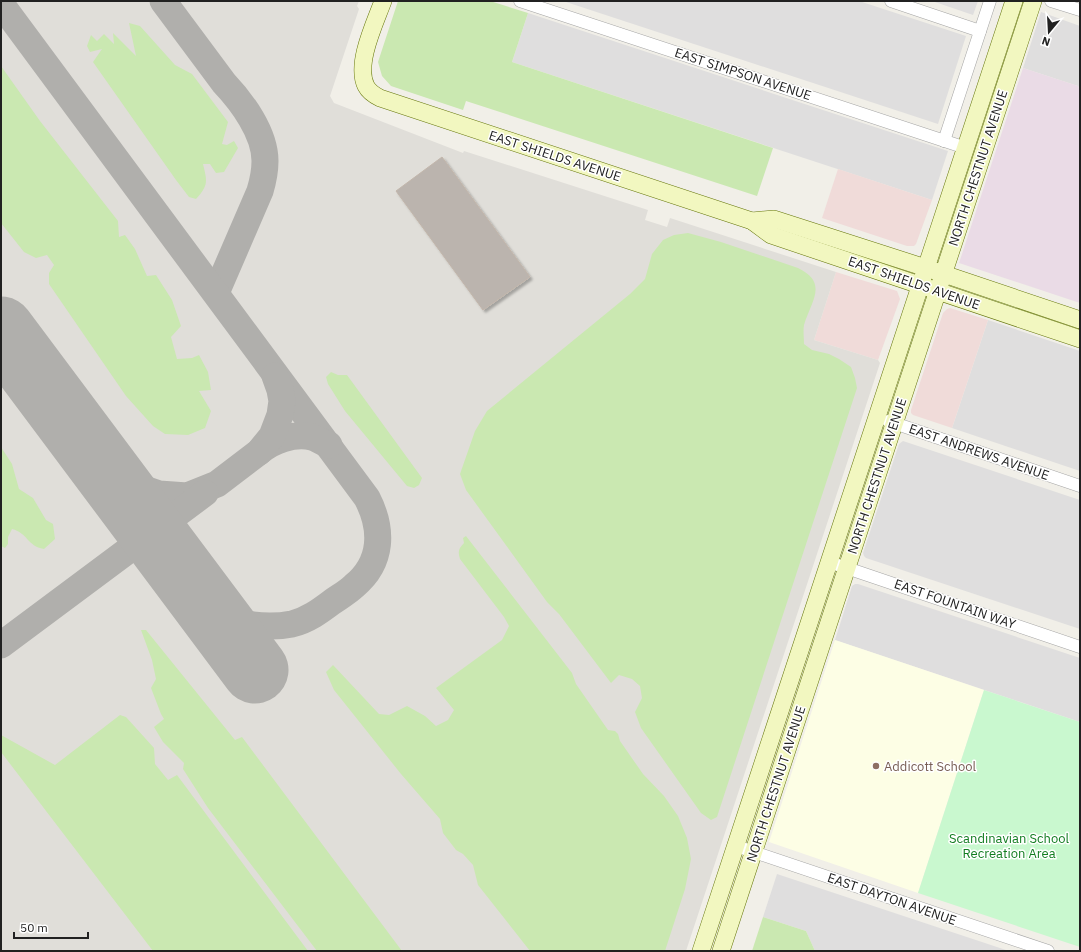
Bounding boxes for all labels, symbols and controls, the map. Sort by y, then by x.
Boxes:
north arrow [1029,12,1069,52]
text: N [1040,34,1052,49]
street label: EAST SIMPSON AVENUE [672,44,814,104]
street label: NORTH CHESTNUT AVENUE [945,88,1011,248]
street label: EAST SHIELDS AVENUE [487,127,623,185]
street label: EAST SHIELDS AVENUE [846,252,982,314]
street label: NORTH CHESTNUT AVENUE [844,396,910,556]
street label: EAST ANDREWS AVENUE [907,420,1051,484]
street label: EAST FOUNTAIN WAY [892,575,1018,633]
street label: NORTH CHESTNUT AVENUE [743,704,809,864]
place label: Addicott School [884,758,977,775]
marker: Addicott School [871,761,881,771]
park label: Scandinavian School Recreation Area [949,830,1069,862]
street label: EAST DAYTON AVENUE [825,869,959,929]
scale bar [14,914,88,940]
text: 50 m [20,920,48,935]

